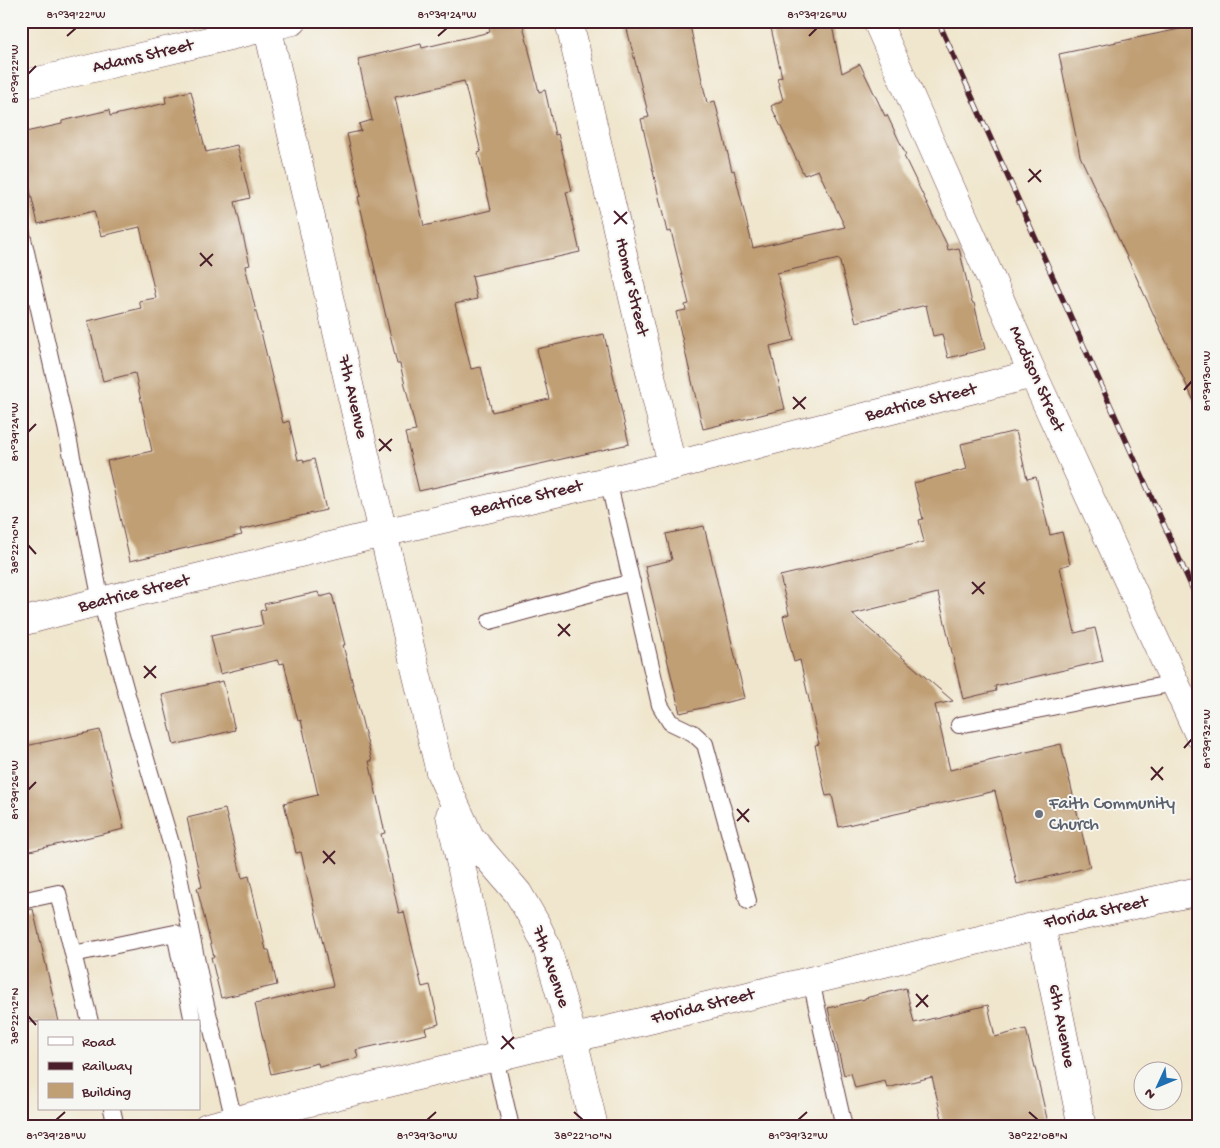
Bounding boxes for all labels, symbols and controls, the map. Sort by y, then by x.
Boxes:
text: 81°39'22"W [46,9,106,23]
text: 81°39'24"W [418,9,476,23]
text: 81°39'26"W [787,9,847,23]
street label: Adams Street [91,35,197,79]
text: 81°39'22"W [9,44,23,104]
street label: Homer Street [609,236,653,340]
street label: Madison Street [1003,323,1069,437]
text: 81°39'30"W [1201,351,1215,411]
street label: 7th Avenue [332,352,372,441]
street label: Beatrice Street [862,379,980,427]
text: 81°39'24"W [9,403,23,461]
street label: Beatrice Street [468,476,586,522]
text: 38°22'10"N [9,516,23,575]
street label: Beatrice Street [75,570,193,618]
text: 81°39'32"W [1201,709,1215,769]
text: 81°39'26"W [9,760,23,820]
place label: Faith Community Church [1048,794,1175,836]
marker: Faith Community Church [1033,808,1045,820]
street label: Florida Street [1041,891,1151,934]
street label: 7th Avenue [526,923,574,1011]
street label: 6th Avenue [1043,982,1080,1070]
street label: Florida Street [648,984,758,1030]
text: 38°22'12"N [9,988,23,1045]
legend [38,1020,200,1110]
text: Road [82,1034,116,1052]
text: Railway [82,1058,133,1076]
north arrow [1132,1060,1182,1110]
text: Building [81,1084,131,1102]
text: N [1141,1084,1160,1102]
text: 81°39'28"W [26,1130,86,1144]
text: 81°39'30"W [397,1130,457,1144]
text: 38°22'10"N [553,1130,612,1144]
text: 81°39'32"W [768,1130,828,1144]
text: 38°22'08"N [1007,1130,1068,1144]

